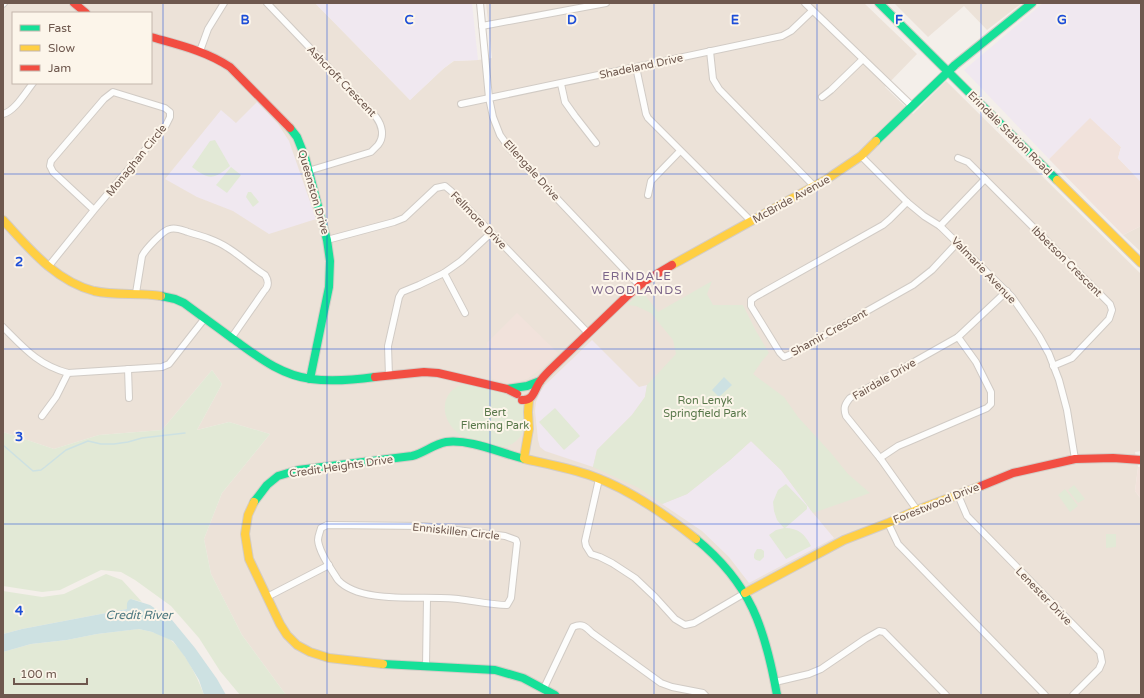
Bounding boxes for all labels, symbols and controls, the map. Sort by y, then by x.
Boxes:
legend [12,12,152,84]
text: B [240,12,250,28]
text: C [404,12,414,28]
text: D [567,12,577,28]
text: E [731,12,739,28]
text: F [895,12,903,28]
text: G [1057,12,1067,28]
text: Fast [48,21,72,35]
text: Slow [48,41,75,55]
street label: Ashcroft Crescent [304,43,379,120]
street label: Shadeland Drive [598,51,684,82]
text: Jam [48,61,71,75]
street label: Erindale Station Road [965,89,1054,178]
street label: Monaghan Circle [103,122,169,199]
street label: Ellengale Drive [501,137,562,203]
street label: Queenston Drive [295,148,332,236]
street label: McBride Avenue [750,173,832,226]
street label: Fellmore Drive [448,189,509,252]
street label: Ibbetson Crescent [1029,223,1105,299]
street label: Valmarie Avenue [949,234,1019,306]
text: 2 [15,254,23,270]
district label: ERINDALE WOODLANDS [591,269,683,297]
street label: Shamir Crescent [789,306,870,359]
street label: Fairdale Drive [850,356,918,403]
park label: Ron Lenyk Springfield Park [663,394,747,420]
park label: Bert Fleming Park [461,406,529,432]
text: 3 [15,429,23,445]
street label: Credit Heights Drive [288,453,394,480]
street label: Forestwood Drive [891,480,981,527]
street label: Enniskillen Circle [412,520,500,543]
street label: Lenester Drive [1013,565,1074,628]
text: 4 [15,603,24,619]
water label: Credit River [106,608,174,622]
scale bar [14,660,87,686]
text: 100 m [20,667,57,681]

